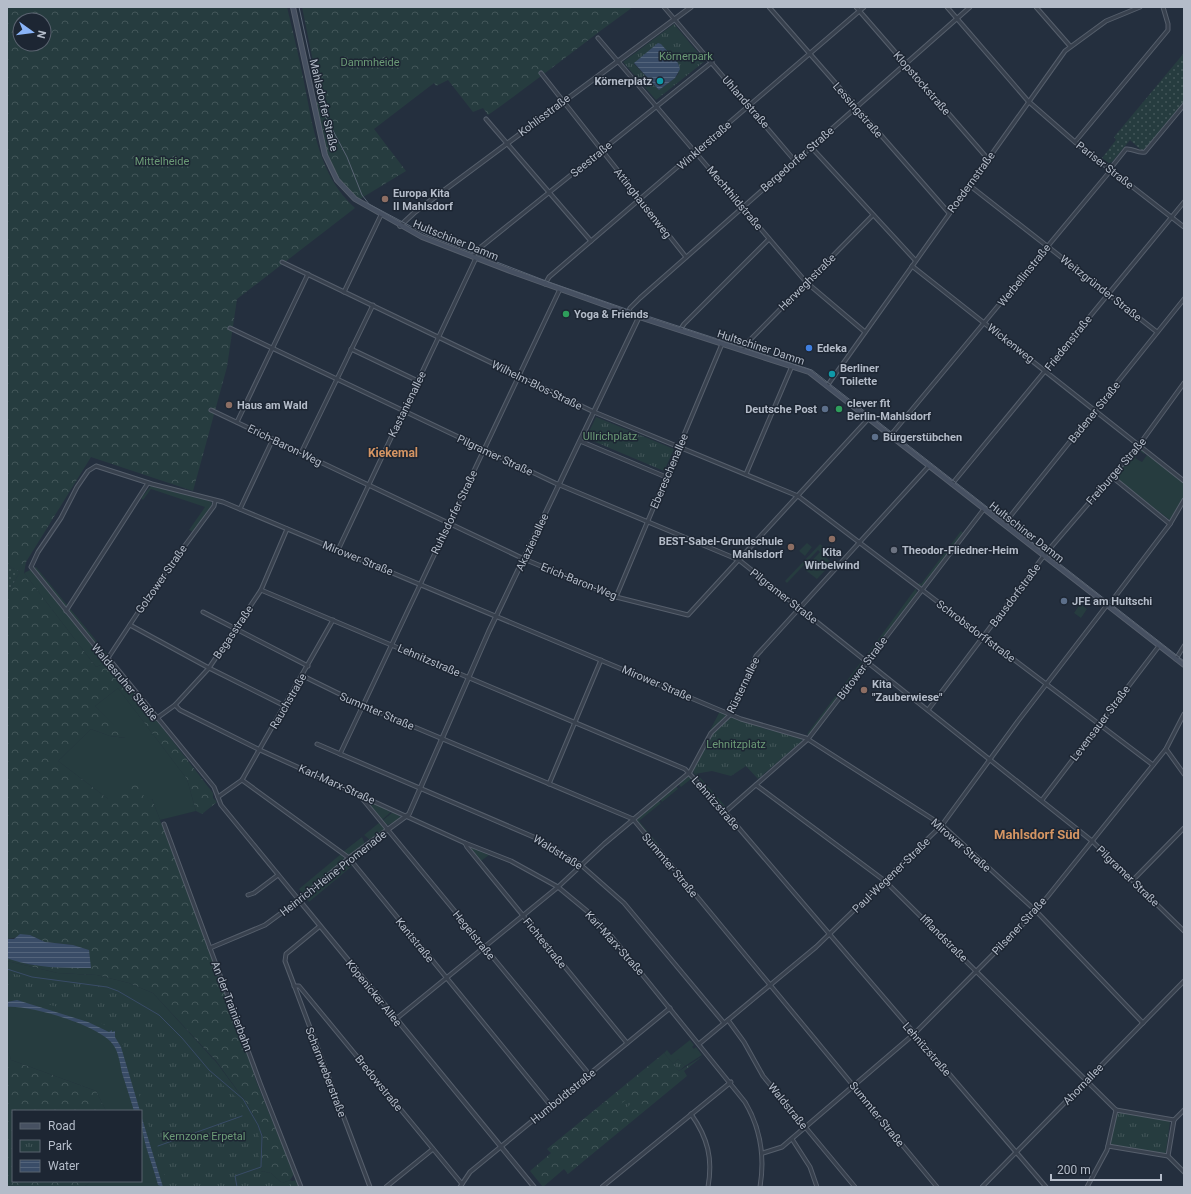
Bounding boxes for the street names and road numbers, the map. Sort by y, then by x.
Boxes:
street label: Klopstockstraße [890,49,953,118]
street label: Mahlsdorfer Straße [307,58,340,153]
street label: Uhlandstraße [719,73,772,131]
street label: Lessingstraße [830,80,885,141]
street label: Kohlisstraße [516,92,573,139]
street label: Winklerstraße [675,118,734,172]
street label: Bergedorfer Straße [758,124,837,195]
street label: Seestraße [568,139,615,180]
street label: Pariser Straße [1073,139,1136,192]
street label: Roedernstraße [945,149,998,215]
street label: Mechthildstraße [704,164,765,233]
street label: Attinghausenweg [611,166,674,241]
street label: Hultschiner Damm [411,217,501,264]
street label: Werbellinstraße [995,241,1054,309]
street label: Herweghstraße [776,251,839,313]
street label: Weitzgründer Straße [1057,253,1144,324]
street label: Friedenstraße [1042,313,1095,374]
street label: Wickenweg [985,321,1037,366]
street label: Hultschiner Damm [715,327,806,368]
street label: Wilhelm-Blos-Straße [489,358,584,413]
street label: Kastanienallee [386,369,429,439]
street label: Badener Straße [1066,379,1123,446]
street label: Erich-Baron-Weg [246,422,324,469]
street label: Pilgramer Straße [455,432,535,479]
street label: Ebereschenallee [648,432,691,511]
street label: Freiburger Straße [1084,435,1149,507]
street label: Ruhlsdorfer Straße [429,468,480,556]
street label: Hultschiner Damm [987,499,1067,566]
street label: Akazienallee [514,511,551,573]
street label: Mirower Straße [321,538,395,579]
street label: Golzower Straße [133,542,190,616]
street label: Erich-Baron-Weg [539,560,619,603]
street label: Bausdorfstraße [987,561,1044,629]
street label: Pilgramer Straße [747,566,820,627]
street label: Schrobsdorffstraße [934,598,1018,665]
street label: Begasstraße [211,603,256,661]
street label: Bütower Straße [835,634,890,702]
street label: Waldesruher Straße [89,641,161,723]
street label: Lehnitzstraße [396,641,462,680]
street label: Rüsternallee [724,655,763,715]
street label: Mirower Straße [620,663,694,704]
street label: Rauchstraße [267,671,310,731]
street label: Levensauer Straße [1068,683,1133,764]
street label: Summter Straße [338,690,416,733]
street label: Karl-Marx-Straße [297,762,377,807]
street label: Lehnitzstraße [689,774,743,833]
street label: Mirower Straße [928,816,993,875]
street label: Heinrich-Heine-Promenade [278,828,389,919]
street label: Summter Straße [639,831,700,900]
street label: Waldstraße [531,832,585,873]
street label: Paul-Wegener-Straße [850,835,933,916]
street label: Pilgramer Straße [1094,843,1162,910]
street label: Pilsener Straße [989,895,1050,958]
street label: Hegelstraße [450,908,497,963]
street label: Karl-Marx-Straße [582,908,647,978]
street label: Ifflandstraße [917,912,970,965]
street label: Kantstraße [393,915,437,965]
street label: Fichtestraße [520,915,569,971]
street label: Köpenicker Allee [343,958,404,1029]
street label: An der Trainierbahn [208,959,255,1053]
street label: Lehnitzstraße [900,1020,954,1079]
street label: Scharnweberstraße [302,1025,349,1119]
street label: Bredowstraße [352,1053,405,1114]
street label: Ahornallee [1061,1061,1106,1108]
street label: Humboldtstraße [528,1066,598,1126]
street label: Summter Straße [846,1079,907,1150]
street label: Waldstraße [765,1081,810,1132]

